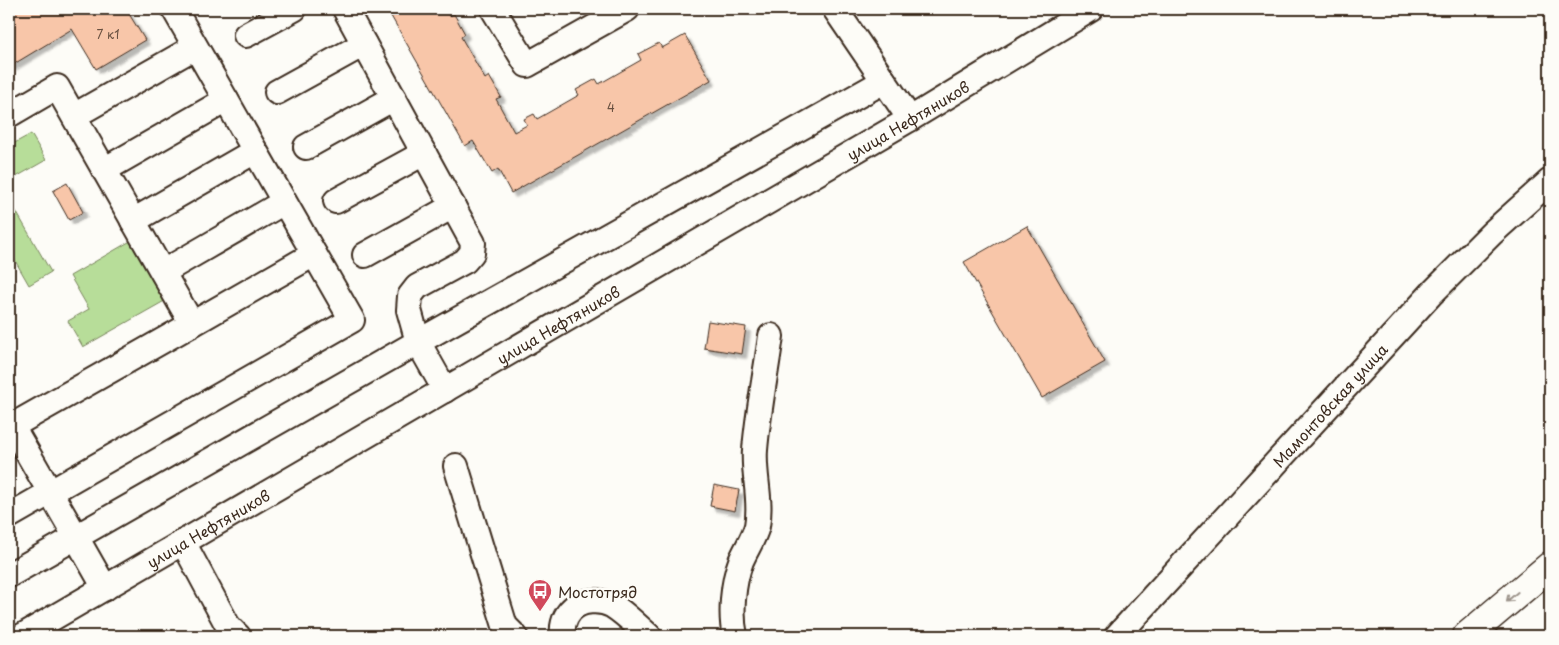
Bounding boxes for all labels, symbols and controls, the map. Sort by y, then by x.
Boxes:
house number: 7 к1 [96,25,120,43]
street label: улица Нефтяников [842,74,974,165]
house number: 4 [607,98,615,116]
street label: улица Нефтяников [492,279,624,369]
street label: Мамонтовская улица [1267,337,1393,472]
street label: улица Нефтяников [142,483,274,573]
bus stop icon: Мостотряд [527,578,553,612]
place label: Мостотряд [558,580,637,603]
one-way arrow [1506,591,1519,603]

